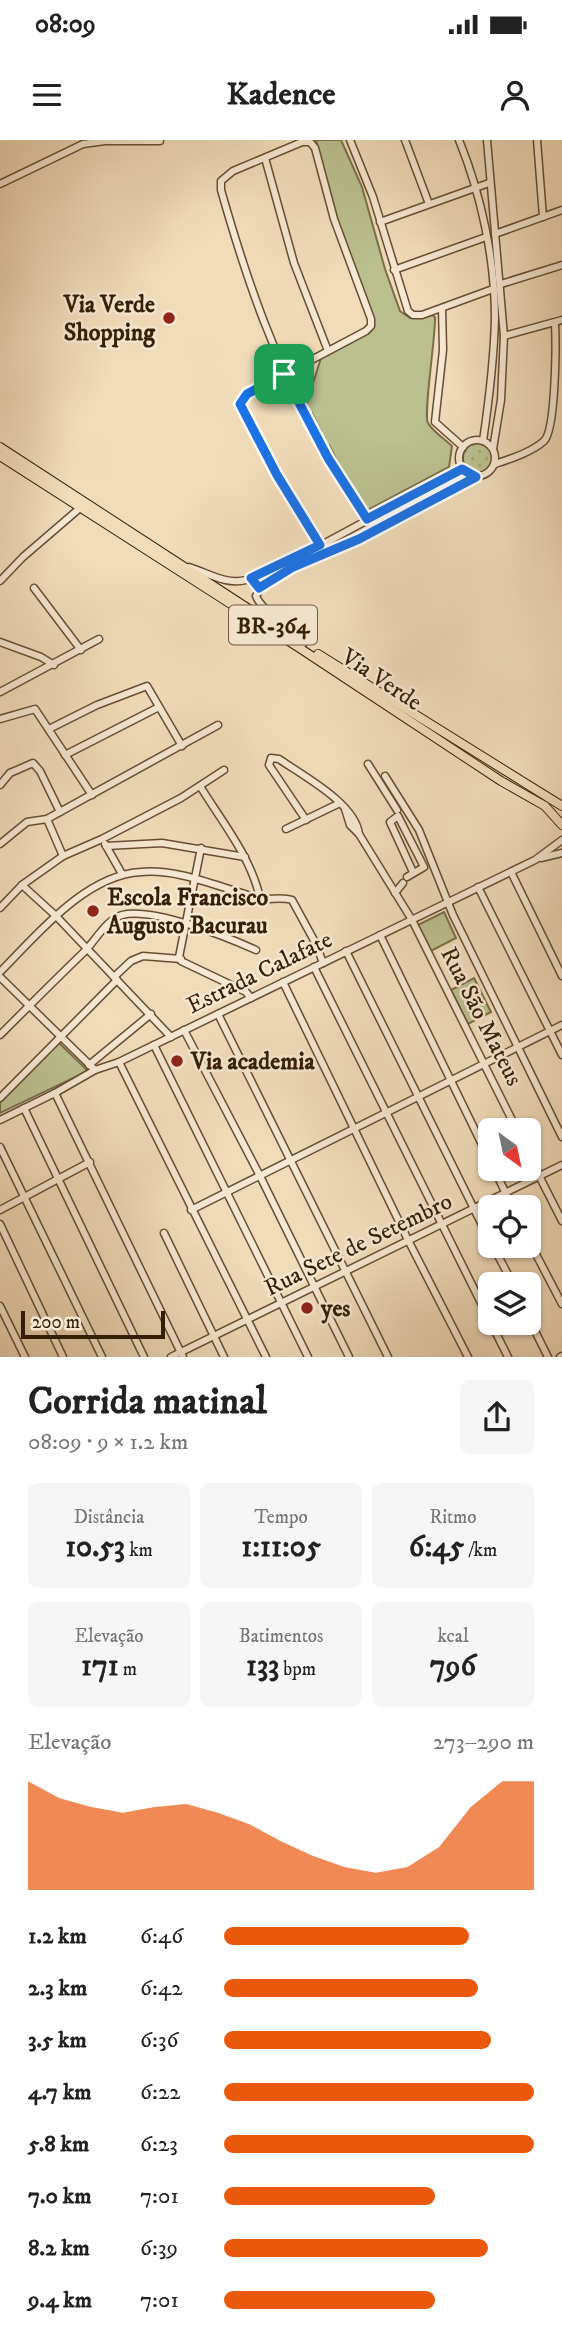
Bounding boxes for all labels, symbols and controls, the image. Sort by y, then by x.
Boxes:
text: 08:09 [35,8,96,41]
text: Kadence [227,75,335,115]
icon: menu [28,76,66,114]
icon: person [496,76,534,114]
place label: Via Verde Shopping [63,290,156,348]
marker: Via Verde Shopping [161,310,177,326]
pin [254,344,314,404]
icon: arrive [265,355,303,393]
road number: BR-364 [229,606,317,645]
street label: Via Verde [334,641,428,718]
place label: Escola Francisco Augusto Bacurau [106,883,268,941]
marker: Escola Francisco Augusto Bacurau [85,903,101,919]
street label: Estrada Calafate [182,925,337,1021]
street label: Rua São Mateus [433,942,529,1091]
place label: Via academia [190,1047,315,1077]
marker: Via academia [169,1053,185,1069]
north arrow [478,1118,541,1181]
map controls [478,1118,541,1335]
street label: Rua Sete de Setembro [260,1186,457,1303]
button: locate [478,1195,541,1258]
button: layers [478,1272,541,1335]
place label: yes [320,1294,350,1324]
marker: yes [299,1300,315,1316]
scale bar [21,1308,164,1340]
text: 200 m [32,1311,80,1334]
text: Corrida matinal [28,1378,267,1426]
button: share [460,1380,534,1454]
text: 08:09 · 9 × 1.2 km [28,1428,188,1457]
text: Distância [74,1506,144,1529]
text: Tempo [254,1506,308,1529]
text: Ritmo [430,1506,477,1529]
text: 10.53 [65,1529,125,1566]
text: 1:11:05 [241,1529,321,1566]
text: 6:45 [409,1529,464,1566]
text: km [125,1539,153,1562]
text: /km [464,1539,497,1562]
text: Elevação [75,1625,143,1648]
text: Batimentos [239,1625,323,1648]
text: kcal [437,1625,469,1648]
text: 171 [81,1648,119,1685]
text: 133 [246,1648,279,1685]
text: 796 [430,1648,476,1685]
text: m [119,1658,137,1681]
text: bpm [279,1658,316,1681]
text: Elevação [28,1728,111,1757]
text: 273–290 m [433,1728,534,1757]
text: 1.2 km [28,1922,87,1951]
text: 6:46 [140,1922,183,1951]
text: 2.3 km [28,1974,87,2003]
text: 6:42 [140,1974,183,2003]
text: 3.5 km [28,2026,87,2055]
text: 6:36 [140,2026,179,2055]
text: 4.7 km [28,2078,92,2107]
text: 6:22 [140,2078,181,2107]
text: 5.8 km [28,2130,89,2159]
text: 6:23 [140,2130,178,2159]
text: 7.0 km [28,2182,91,2211]
text: 7:01 [140,2182,179,2211]
text: 8.2 km [28,2234,90,2263]
text: 6:39 [140,2234,178,2263]
text: 9.4 km [28,2286,92,2315]
text: 7:01 [140,2286,179,2315]

